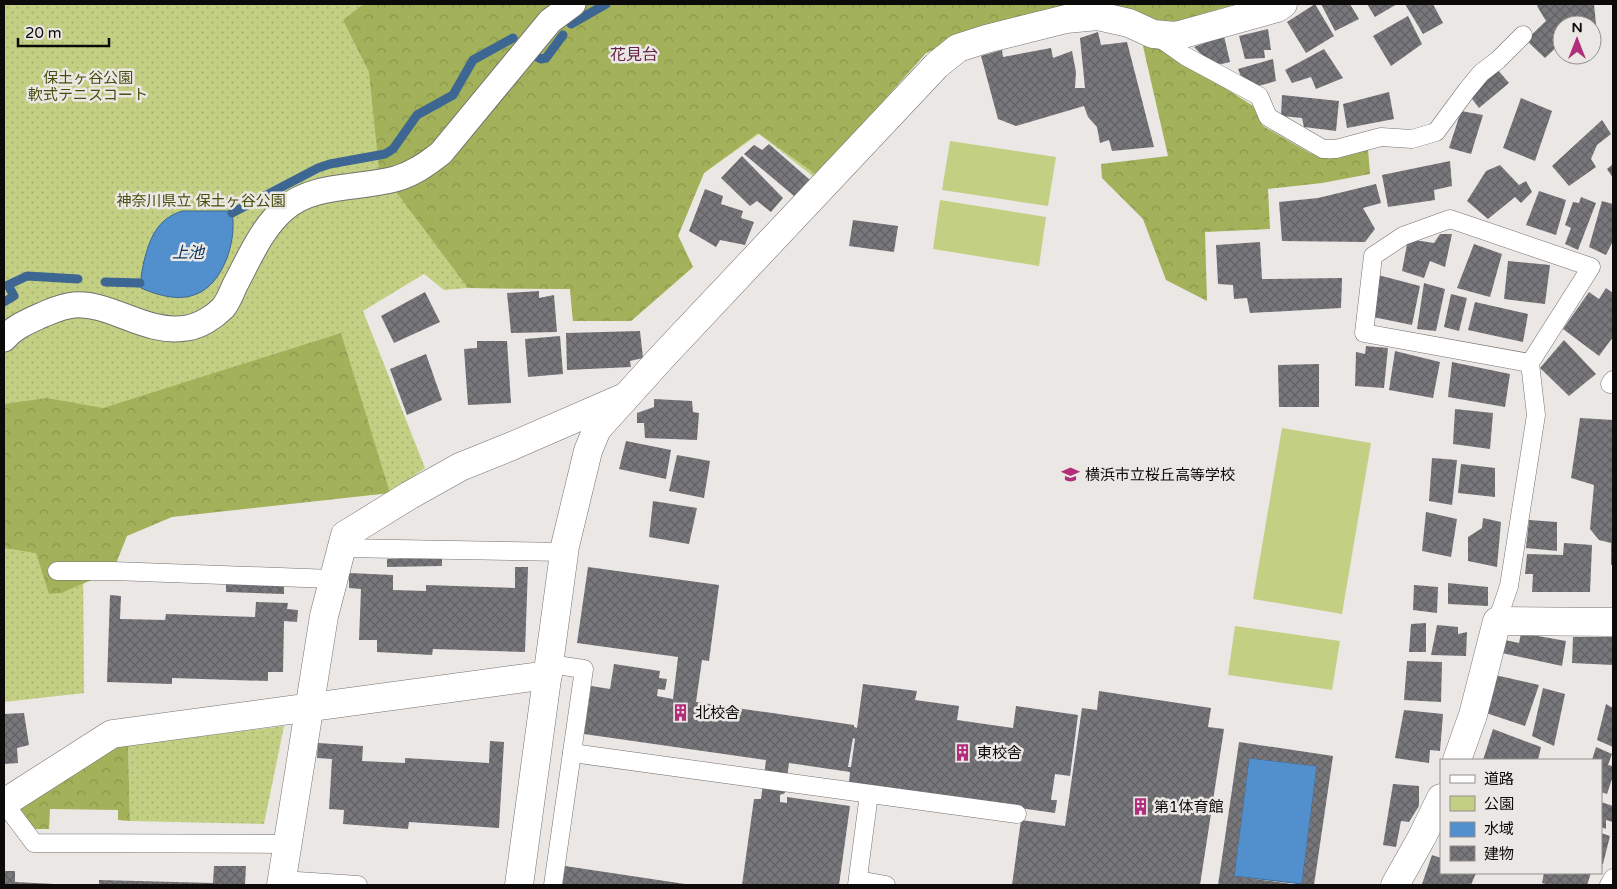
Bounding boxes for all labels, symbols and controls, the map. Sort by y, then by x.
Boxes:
scale bar [18,15,109,47]
north arrow [1552,15,1602,65]
text: N [1571,19,1583,36]
text: 20 m [25,24,62,42]
district label: 花見台 [610,45,658,65]
park label: 保土ヶ谷公園 軟式テニスコート [28,69,148,104]
park label: 神奈川県立 保土ヶ谷公園 [117,192,285,210]
water label: 上池 [172,243,206,263]
school or university icon: 横浜市立桜丘高等学校 [1061,465,1081,485]
place label: 横浜市立桜丘高等学校 [1085,466,1235,484]
building icon: 北校舎 [671,703,691,723]
place label: 北校舎 [695,704,740,722]
building icon: 東校舎 [953,743,973,763]
place label: 東校舎 [977,744,1022,762]
legend [1440,759,1602,874]
text: 道路 [1484,770,1514,788]
text: 公園 [1484,795,1514,813]
building icon: 第1体育館 [1130,797,1150,817]
place label: 第1体育館 [1154,798,1223,816]
text: 水域 [1484,820,1514,838]
text: 建物 [1484,845,1514,863]

